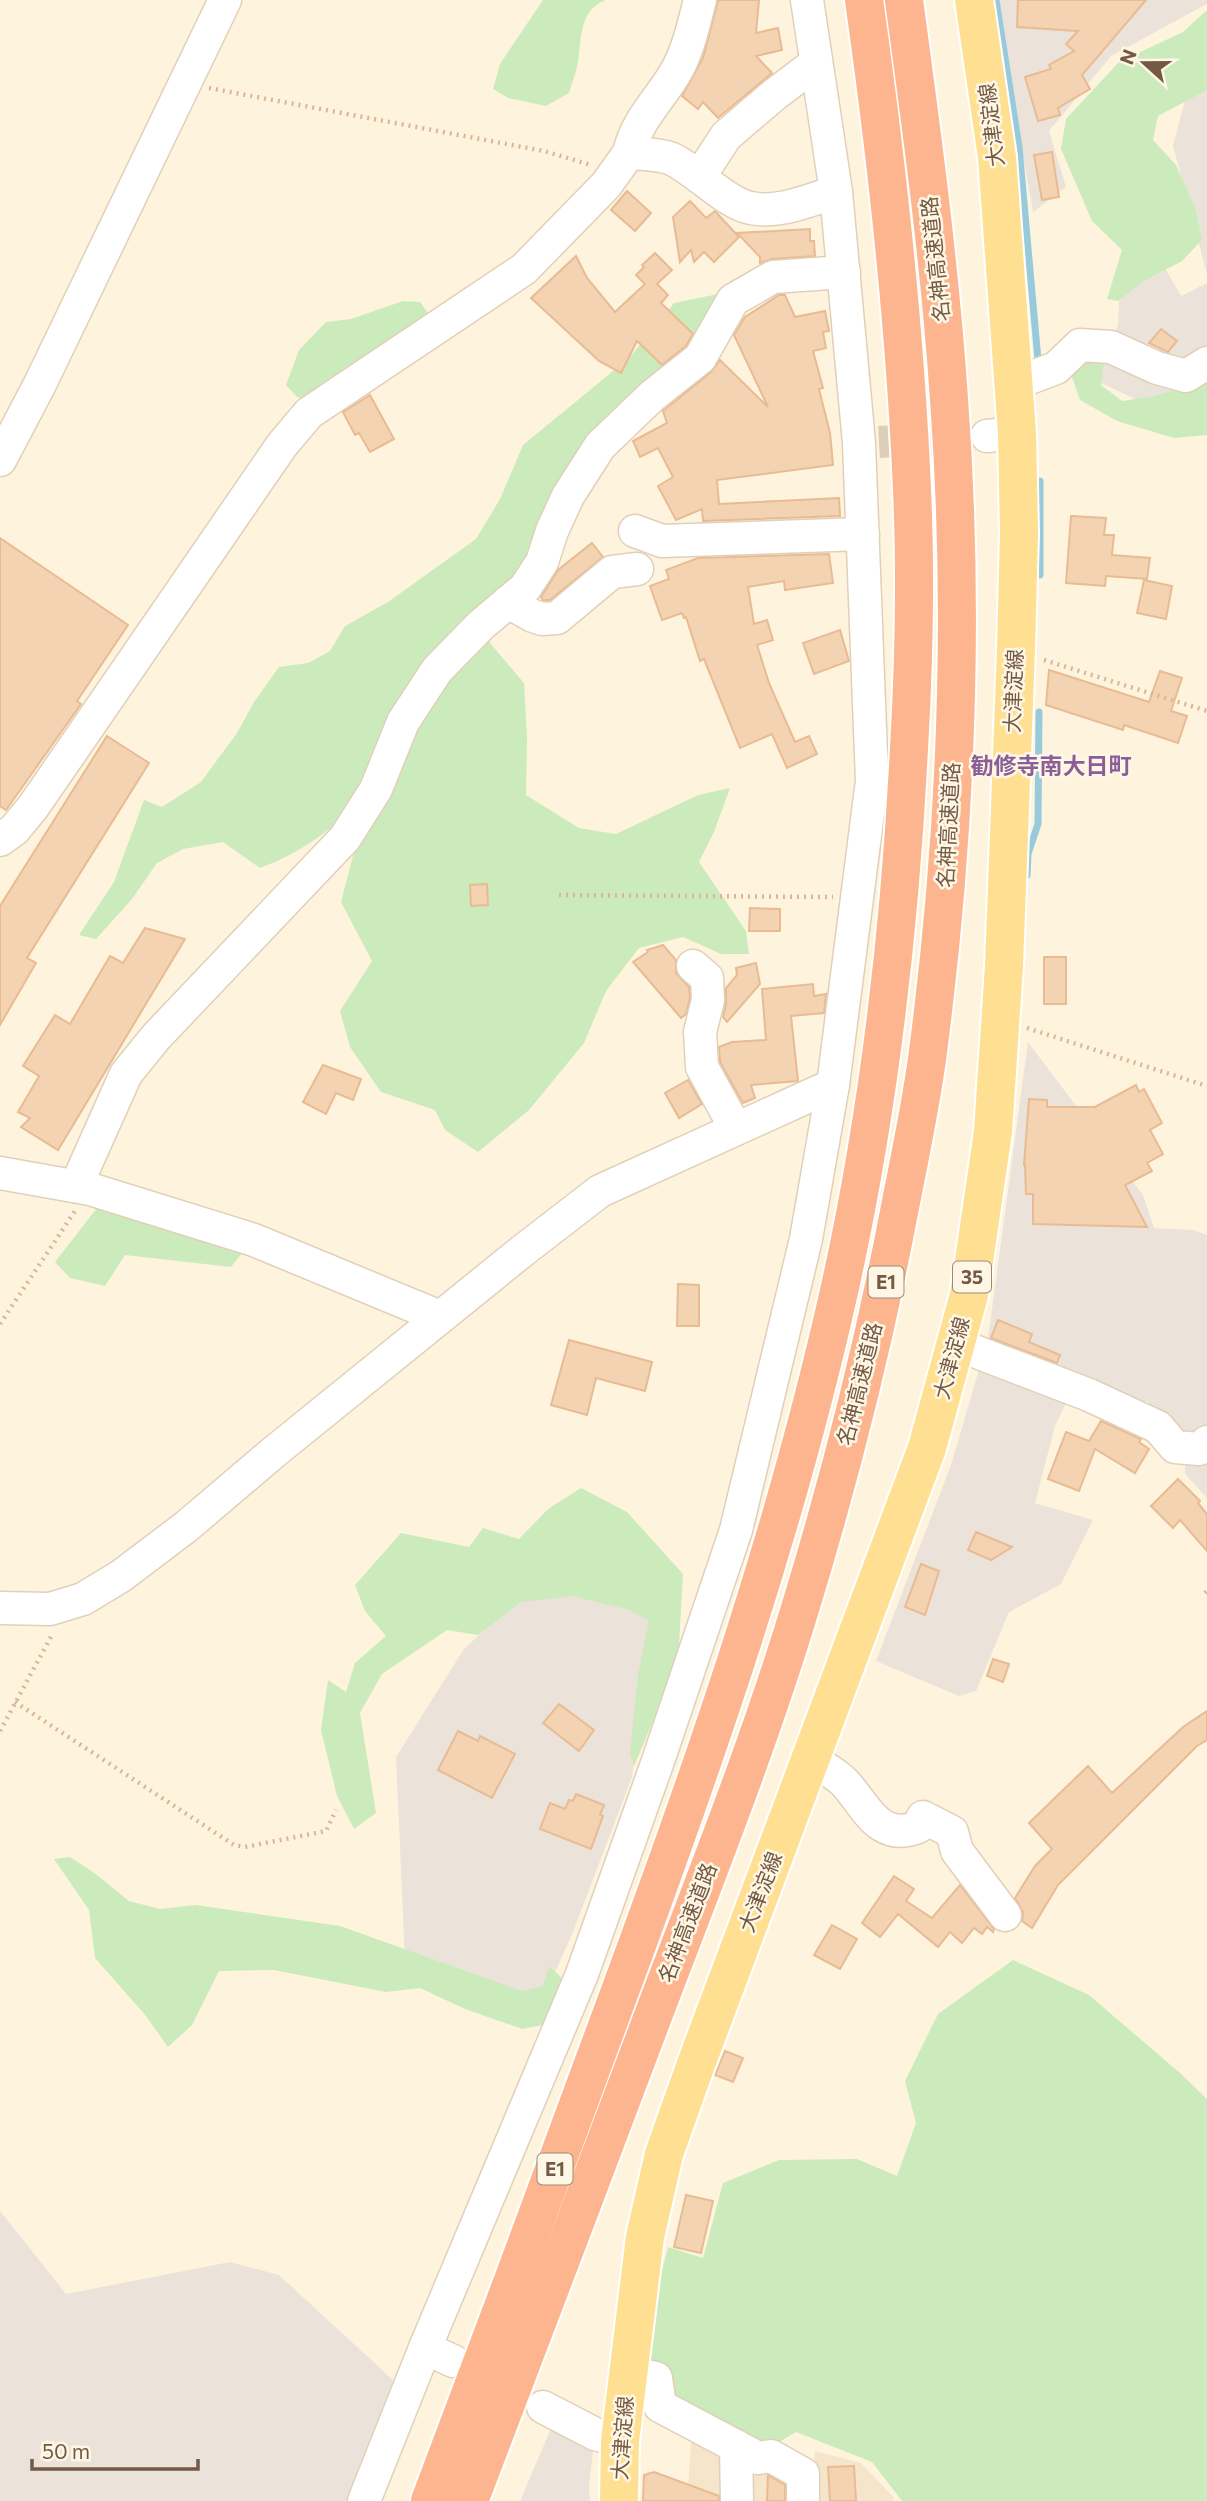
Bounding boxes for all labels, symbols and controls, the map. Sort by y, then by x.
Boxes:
north arrow [1109,28,1179,98]
text: N [1114,46,1141,68]
street label: 大津淀線 [973,82,1008,168]
street label: 名神高速道路 [915,195,954,323]
street label: 大津淀線 [999,649,1026,733]
district label: 勧修寺南大日町 [971,751,1132,779]
street label: 名神高速道路 [932,761,963,888]
road number: 35 [953,1261,991,1292]
road number: E1 [868,1266,903,1298]
street label: 大津淀線 [928,1314,973,1401]
street label: 名神高速道路 [831,1319,886,1448]
street label: 大津淀線 [733,1848,786,1935]
street label: 名神高速道路 [652,1859,721,1986]
road number: E1 [538,2154,572,2184]
street label: 大津淀線 [606,2395,637,2481]
scale bar [32,2428,198,2472]
text: 50 m [42,2438,90,2463]

